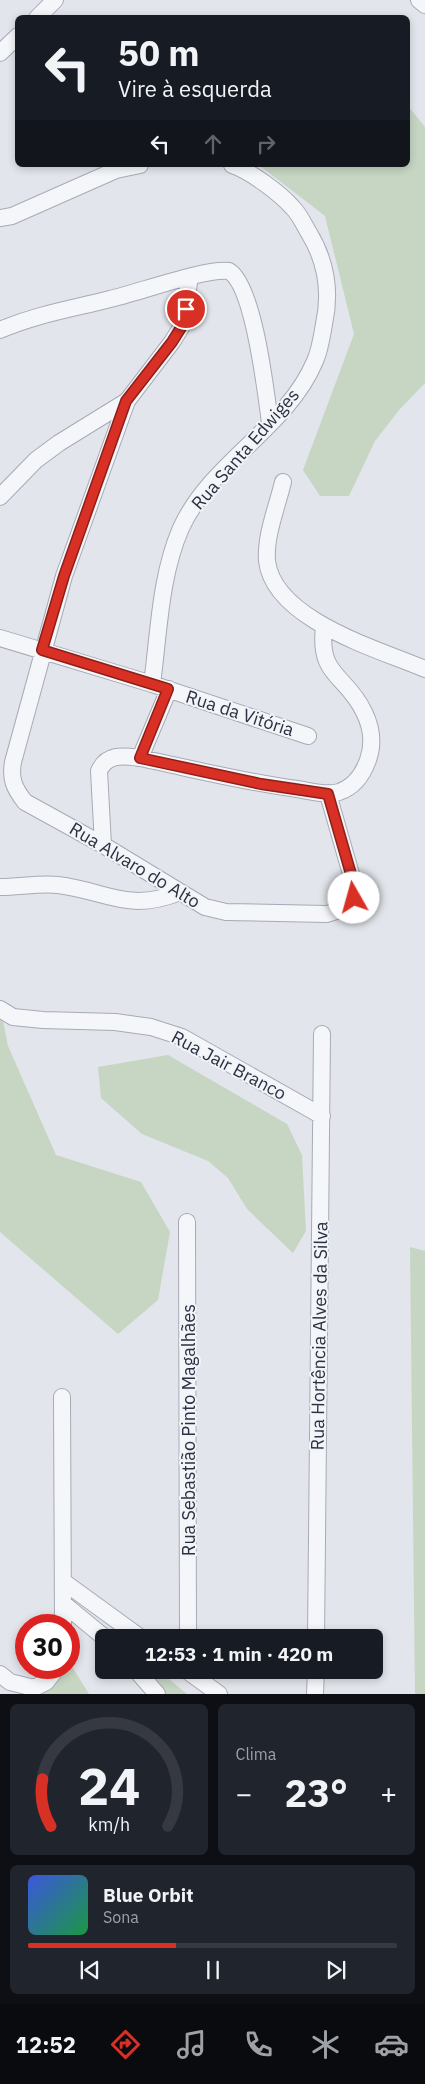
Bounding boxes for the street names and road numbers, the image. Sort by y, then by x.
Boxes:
street label: Rua Santa Edwiges [186,384,304,514]
street label: Rua da Vitória [183,685,297,741]
street label: Rua Alvaro do Alto [65,817,205,913]
street label: Rua Jair Branco [168,1025,290,1105]
street label: Rua Hortência Alves da Silva [306,1221,333,1451]
street label: Rua Sebastião Pinto Magalhães [177,1304,200,1556]

